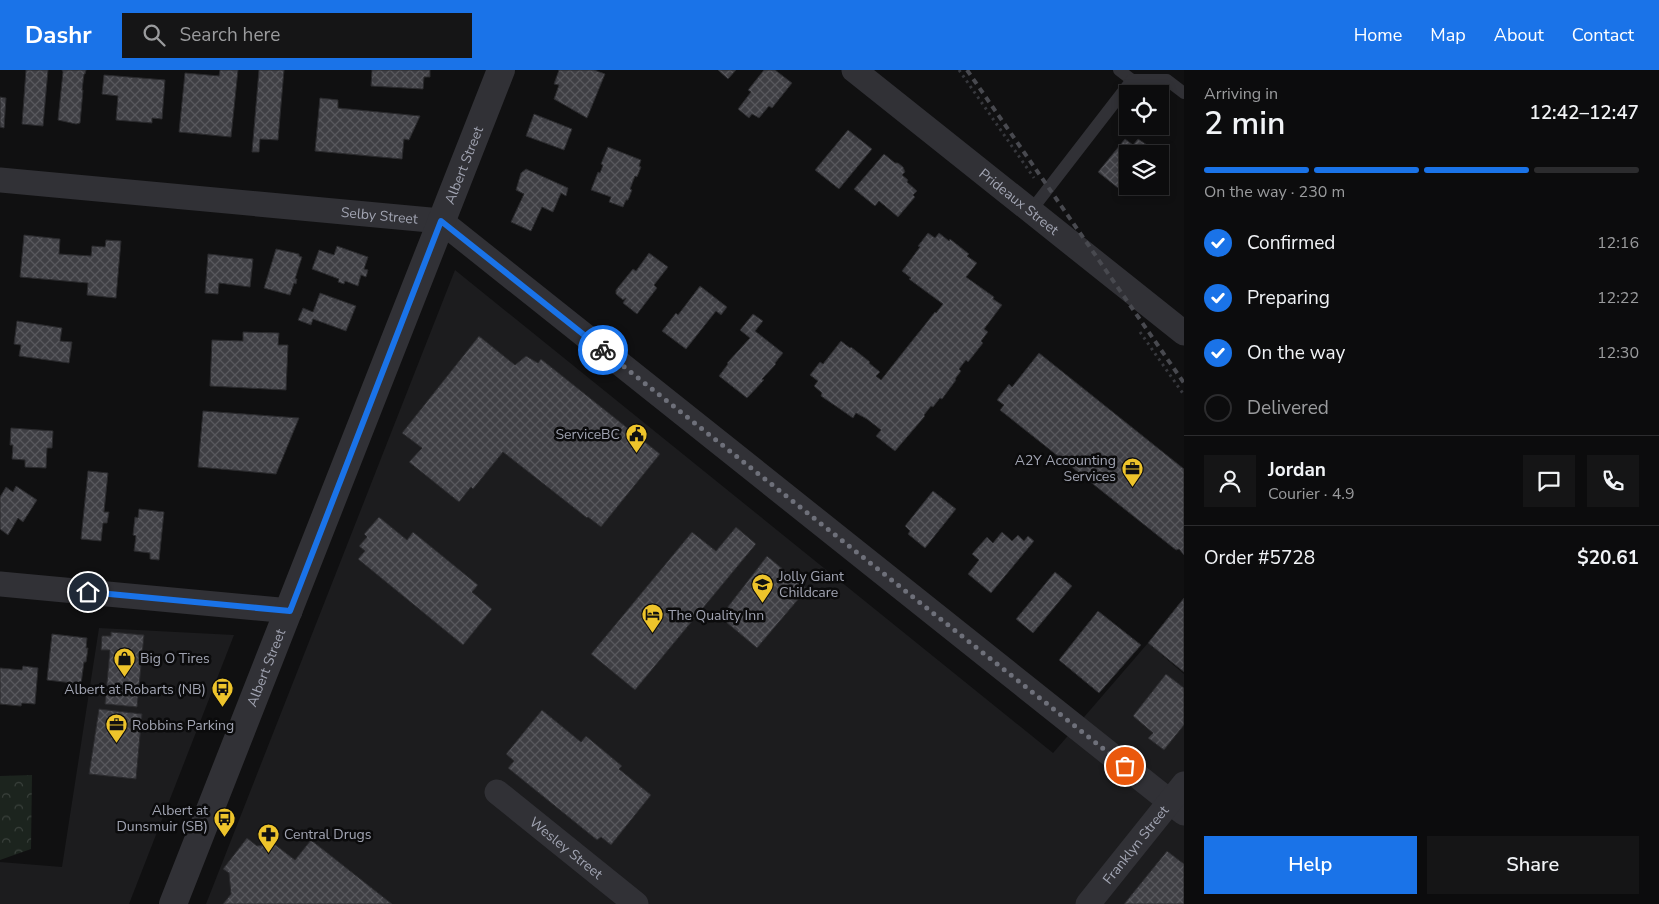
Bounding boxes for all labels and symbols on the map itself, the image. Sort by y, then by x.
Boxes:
street label: Albert Street [440,123,488,207]
street label: Prideaux Street [975,164,1063,239]
street label: Selby Street [340,202,419,228]
courier [578,325,628,375]
public building icon: ServiceBC [624,422,648,453]
place label: ServiceBC [555,425,620,444]
place label: A2Y Accounting Services [1015,451,1116,486]
office icon: A2Y Accounting Services [1120,456,1144,487]
place label: Jolly Giant Childcare [778,567,844,602]
pin [67,571,109,613]
school or university icon: Jolly Giant Childcare [751,572,775,603]
hotel icon: The Quality Inn [640,603,664,634]
place label: The Quality Inn [668,606,764,625]
street label: Albert Street [242,626,290,709]
shop icon: Big O Tires [112,646,136,677]
place label: Big O Tires [140,649,210,668]
bus stop icon: Albert at Robarts (NB) [210,677,234,708]
place label: Albert at Robarts (NB) [64,680,206,699]
office icon: Robbins Parking [104,713,128,744]
place label: Robbins Parking [132,716,234,735]
pin [1104,745,1146,787]
place label: Albert at Dunsmuir (SB) [116,801,208,836]
street label: Franklyn Street [1098,801,1173,888]
bus stop icon: Albert at Dunsmuir (SB) [212,806,236,837]
street label: Wesley Street [526,812,607,883]
pharmacy icon: Central Drugs [256,822,280,853]
place label: Central Drugs [284,825,372,844]

